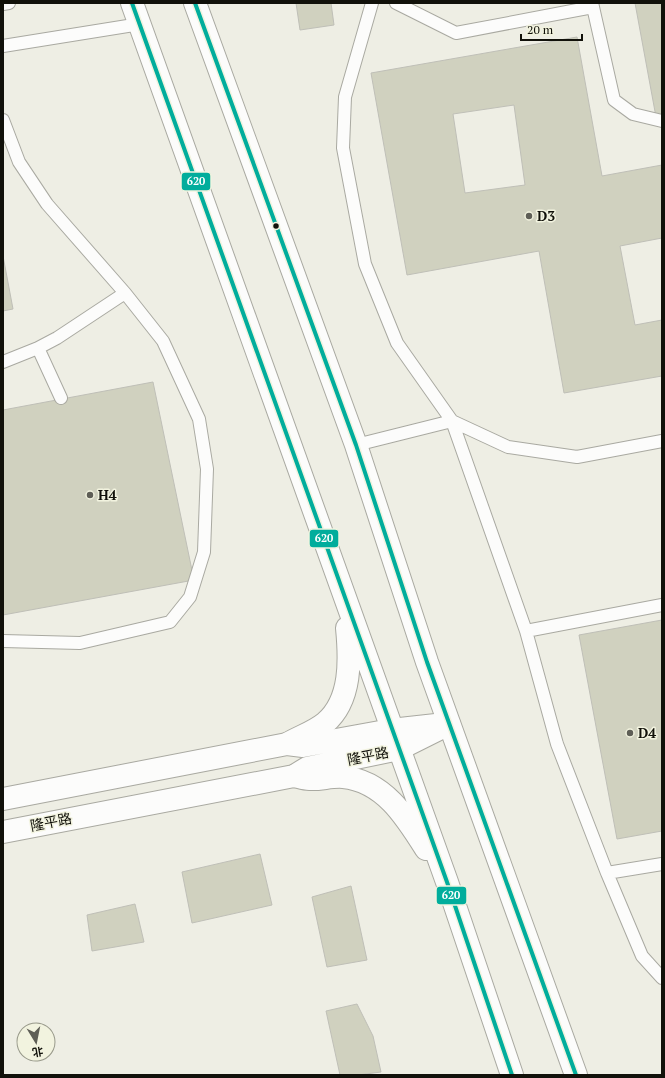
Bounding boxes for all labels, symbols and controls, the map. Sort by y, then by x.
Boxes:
scale bar [521,16,582,42]
text: 20 m [527,22,554,37]
line badge: 620 [181,172,211,191]
text: 620 [187,174,205,188]
place label: D3 [537,206,555,225]
marker: D3 [524,211,534,221]
unlabelled marker [271,221,281,231]
place label: H4 [98,485,117,504]
marker: H4 [85,490,95,500]
line badge: 620 [309,529,339,548]
text: 620 [315,531,333,545]
place label: D4 [638,723,656,742]
marker: D4 [625,728,635,738]
street label: 隆平路 [345,742,390,769]
street label: 隆平路 [28,808,73,835]
line badge: 620 [436,886,467,905]
text: 620 [442,888,460,902]
north arrow [16,1022,56,1062]
text: 北 [31,1044,44,1060]

